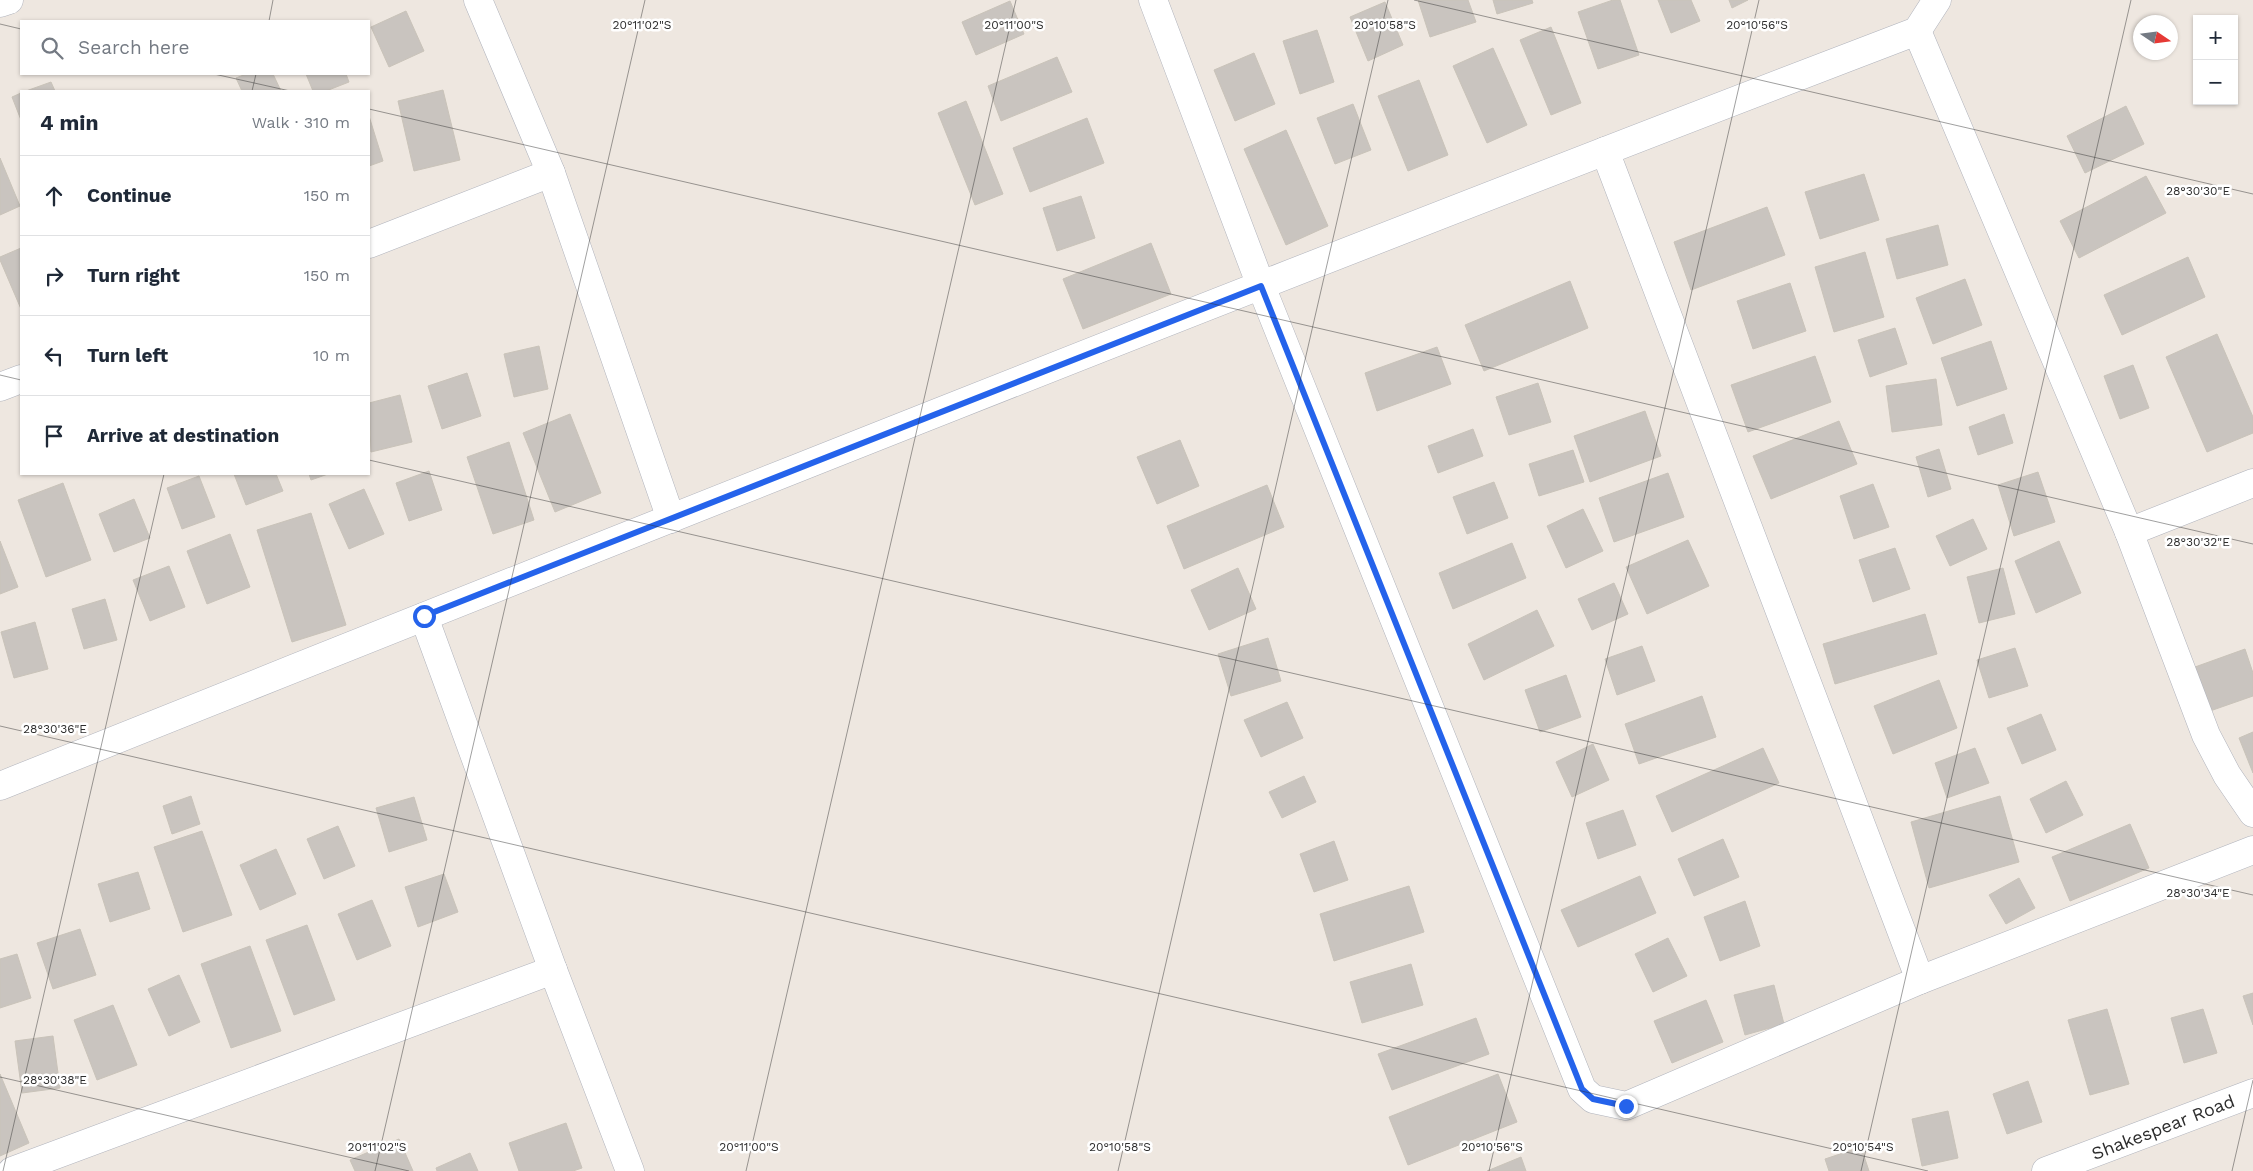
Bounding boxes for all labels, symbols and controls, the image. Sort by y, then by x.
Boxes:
north arrow [2133,15,2178,60]
map controls [2193,15,2238,105]
button: + [2193,15,2238,60]
text: 20°11'02"S [612,18,672,32]
text: 20°11'00"S [984,18,1044,32]
text: 20°10'58"S [1354,18,1416,32]
text: 20°10'56"S [1726,18,1788,32]
search box [20,20,370,75]
icon: search [38,34,66,62]
text: Search here [78,36,189,59]
button: − [2193,60,2238,105]
text: 4 min [40,110,98,135]
text: Walk · 310 m [252,113,350,132]
icon: ahead [40,182,68,210]
text: Continue [87,184,171,207]
text: 28°30'30"E [2166,184,2230,198]
text: 150 m [304,186,350,205]
icon: right [40,262,68,290]
text: Turn right [87,264,180,287]
text: 150 m [304,266,350,285]
icon: left [40,342,68,370]
text: Turn left [87,344,168,367]
text: 10 m [313,346,350,365]
icon: arrive [40,422,68,450]
text: Arrive at destination [87,424,279,447]
text: 28°30'32"E [2166,535,2230,549]
route start [413,605,436,628]
text: 28°30'36"E [23,722,87,736]
text: 28°30'34"E [2166,886,2230,900]
text: 28°30'38"E [23,1073,87,1087]
street label: Shakespear Road [2089,1090,2237,1164]
route end [1615,1095,1638,1118]
text: 20°11'02"S [347,1140,407,1154]
text: 20°11'00"S [719,1140,779,1154]
text: 20°10'58"S [1089,1140,1151,1154]
text: 20°10'56"S [1461,1140,1523,1154]
text: 20°10'54"S [1832,1140,1894,1154]

